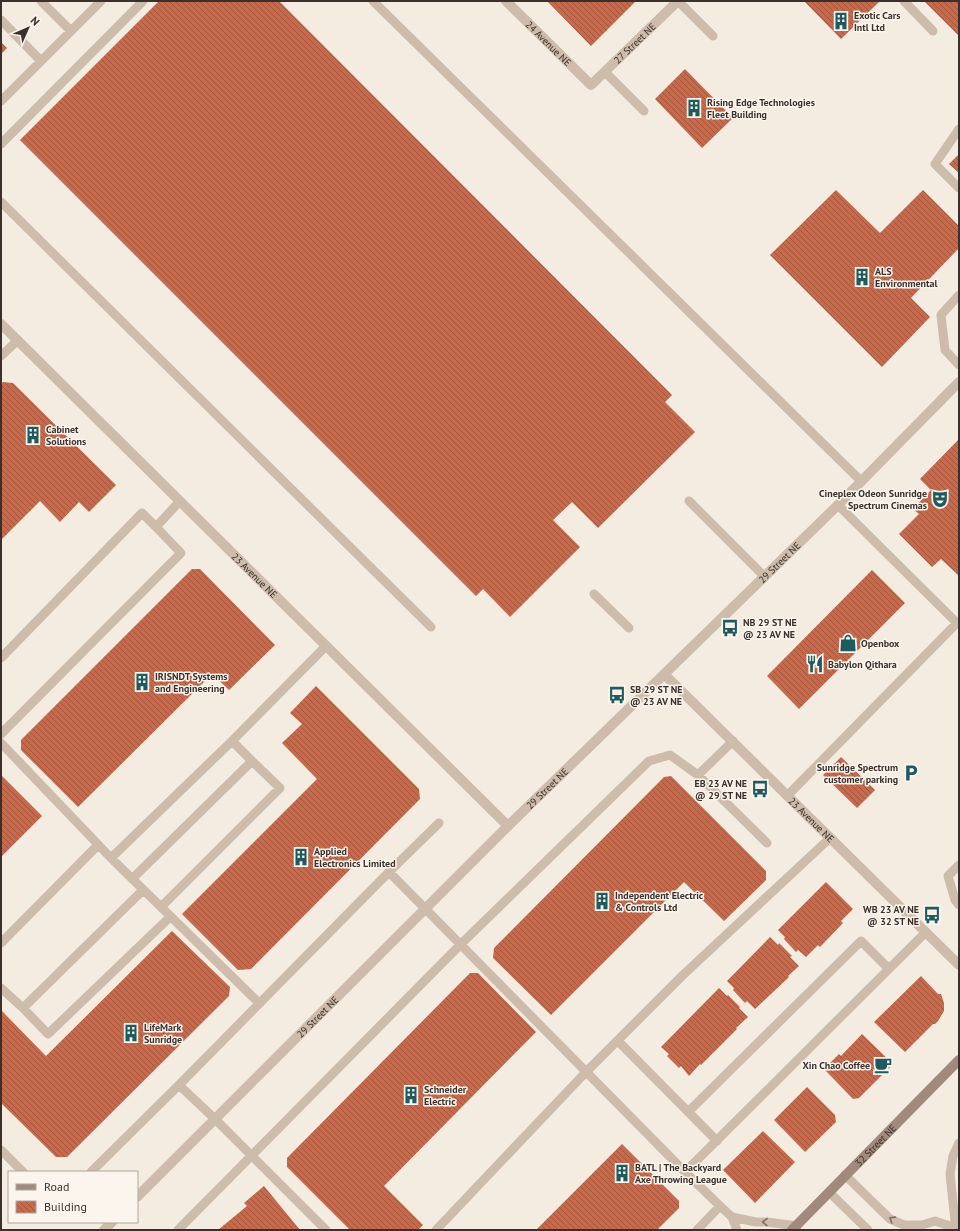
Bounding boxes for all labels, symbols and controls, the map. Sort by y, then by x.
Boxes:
north arrow [8,8,48,48]
place label: Exotic Cars Intl Ltd [854,9,900,34]
building icon: Exotic Cars Intl Ltd [831,11,851,31]
text: N [28,13,43,28]
street label: 24 Avenue NE [523,18,574,69]
street label: 27 Street NE [611,20,659,67]
place label: Rising Edge Technologies Fleet Building [707,96,815,121]
building icon: Rising Edge Technologies Fleet Building [684,98,704,118]
place label: ALS Environmental [875,265,937,290]
building icon: ALS Environmental [852,267,872,287]
place label: Cabinet Solutions [46,423,86,448]
building icon: Cabinet Solutions [23,425,43,445]
place label: Cineplex Odeon Sunridge Spectrum Cinemas [819,487,927,512]
theatre icon: Cineplex Odeon Sunridge Spectrum Cinemas [930,489,950,509]
street label: 29 Street NE [756,539,803,586]
street label: 23 Avenue NE [229,550,280,601]
place label: NB 29 ST NE @ 23 AV NE [743,616,797,641]
bus stop icon: NB 29 ST NE @ 23 AV NE [720,618,740,638]
shop icon: Openbox [838,633,858,653]
place label: Openbox [861,637,900,650]
restaurant icon: Babylon Qithara [805,654,825,674]
place label: Babylon Qithara [828,658,897,671]
place label: IRISNDT Systems and Engineering [155,670,228,695]
building icon: IRISNDT Systems and Engineering [132,672,152,692]
place label: SB 29 ST NE @ 23 AV NE [630,683,683,708]
bus stop icon: SB 29 ST NE @ 23 AV NE [607,685,627,705]
place label: Sunridge Spectrum customer parking [817,761,898,786]
parking icon: Sunridge Spectrum customer parking [901,763,921,783]
street label: 29 Street NE [523,765,571,812]
place label: EB 23 AV NE @ 29 ST NE [694,777,747,802]
bus stop icon: EB 23 AV NE @ 29 ST NE [750,779,770,799]
street label: 23 Avenue NE [786,795,837,845]
place label: Applied Electronics Limited [314,845,396,870]
building icon: Applied Electronics Limited [291,847,311,867]
place label: Independent Electric & Controls Ltd [615,889,704,914]
building icon: Independent Electric & Controls Ltd [592,891,612,911]
place label: WB 23 AV NE @ 32 ST NE [863,903,919,928]
bus stop icon: WB 23 AV NE @ 32 ST NE [922,905,942,925]
street label: 29 Street NE [294,993,341,1041]
place label: LifeMark Sunridge [144,1021,182,1046]
building icon: LifeMark Sunridge [121,1023,141,1043]
cafe icon: Xin Chao Coffee [873,1055,893,1075]
place label: Xin Chao Coffee [802,1059,870,1072]
place label: Schneider Electric [424,1083,467,1108]
building icon: Schneider Electric [401,1085,421,1105]
street label: 32 Street NE [852,1122,899,1169]
place label: BATL | The Backyard Axe Throwing League [635,1161,727,1186]
building icon: BATL | The Backyard Axe Throwing League [612,1163,632,1183]
legend [8,1171,138,1223]
text: Road [44,1179,69,1194]
text: Building [44,1199,87,1214]
one-way arrow [889,1216,896,1223]
one-way arrow [761,1218,767,1226]

